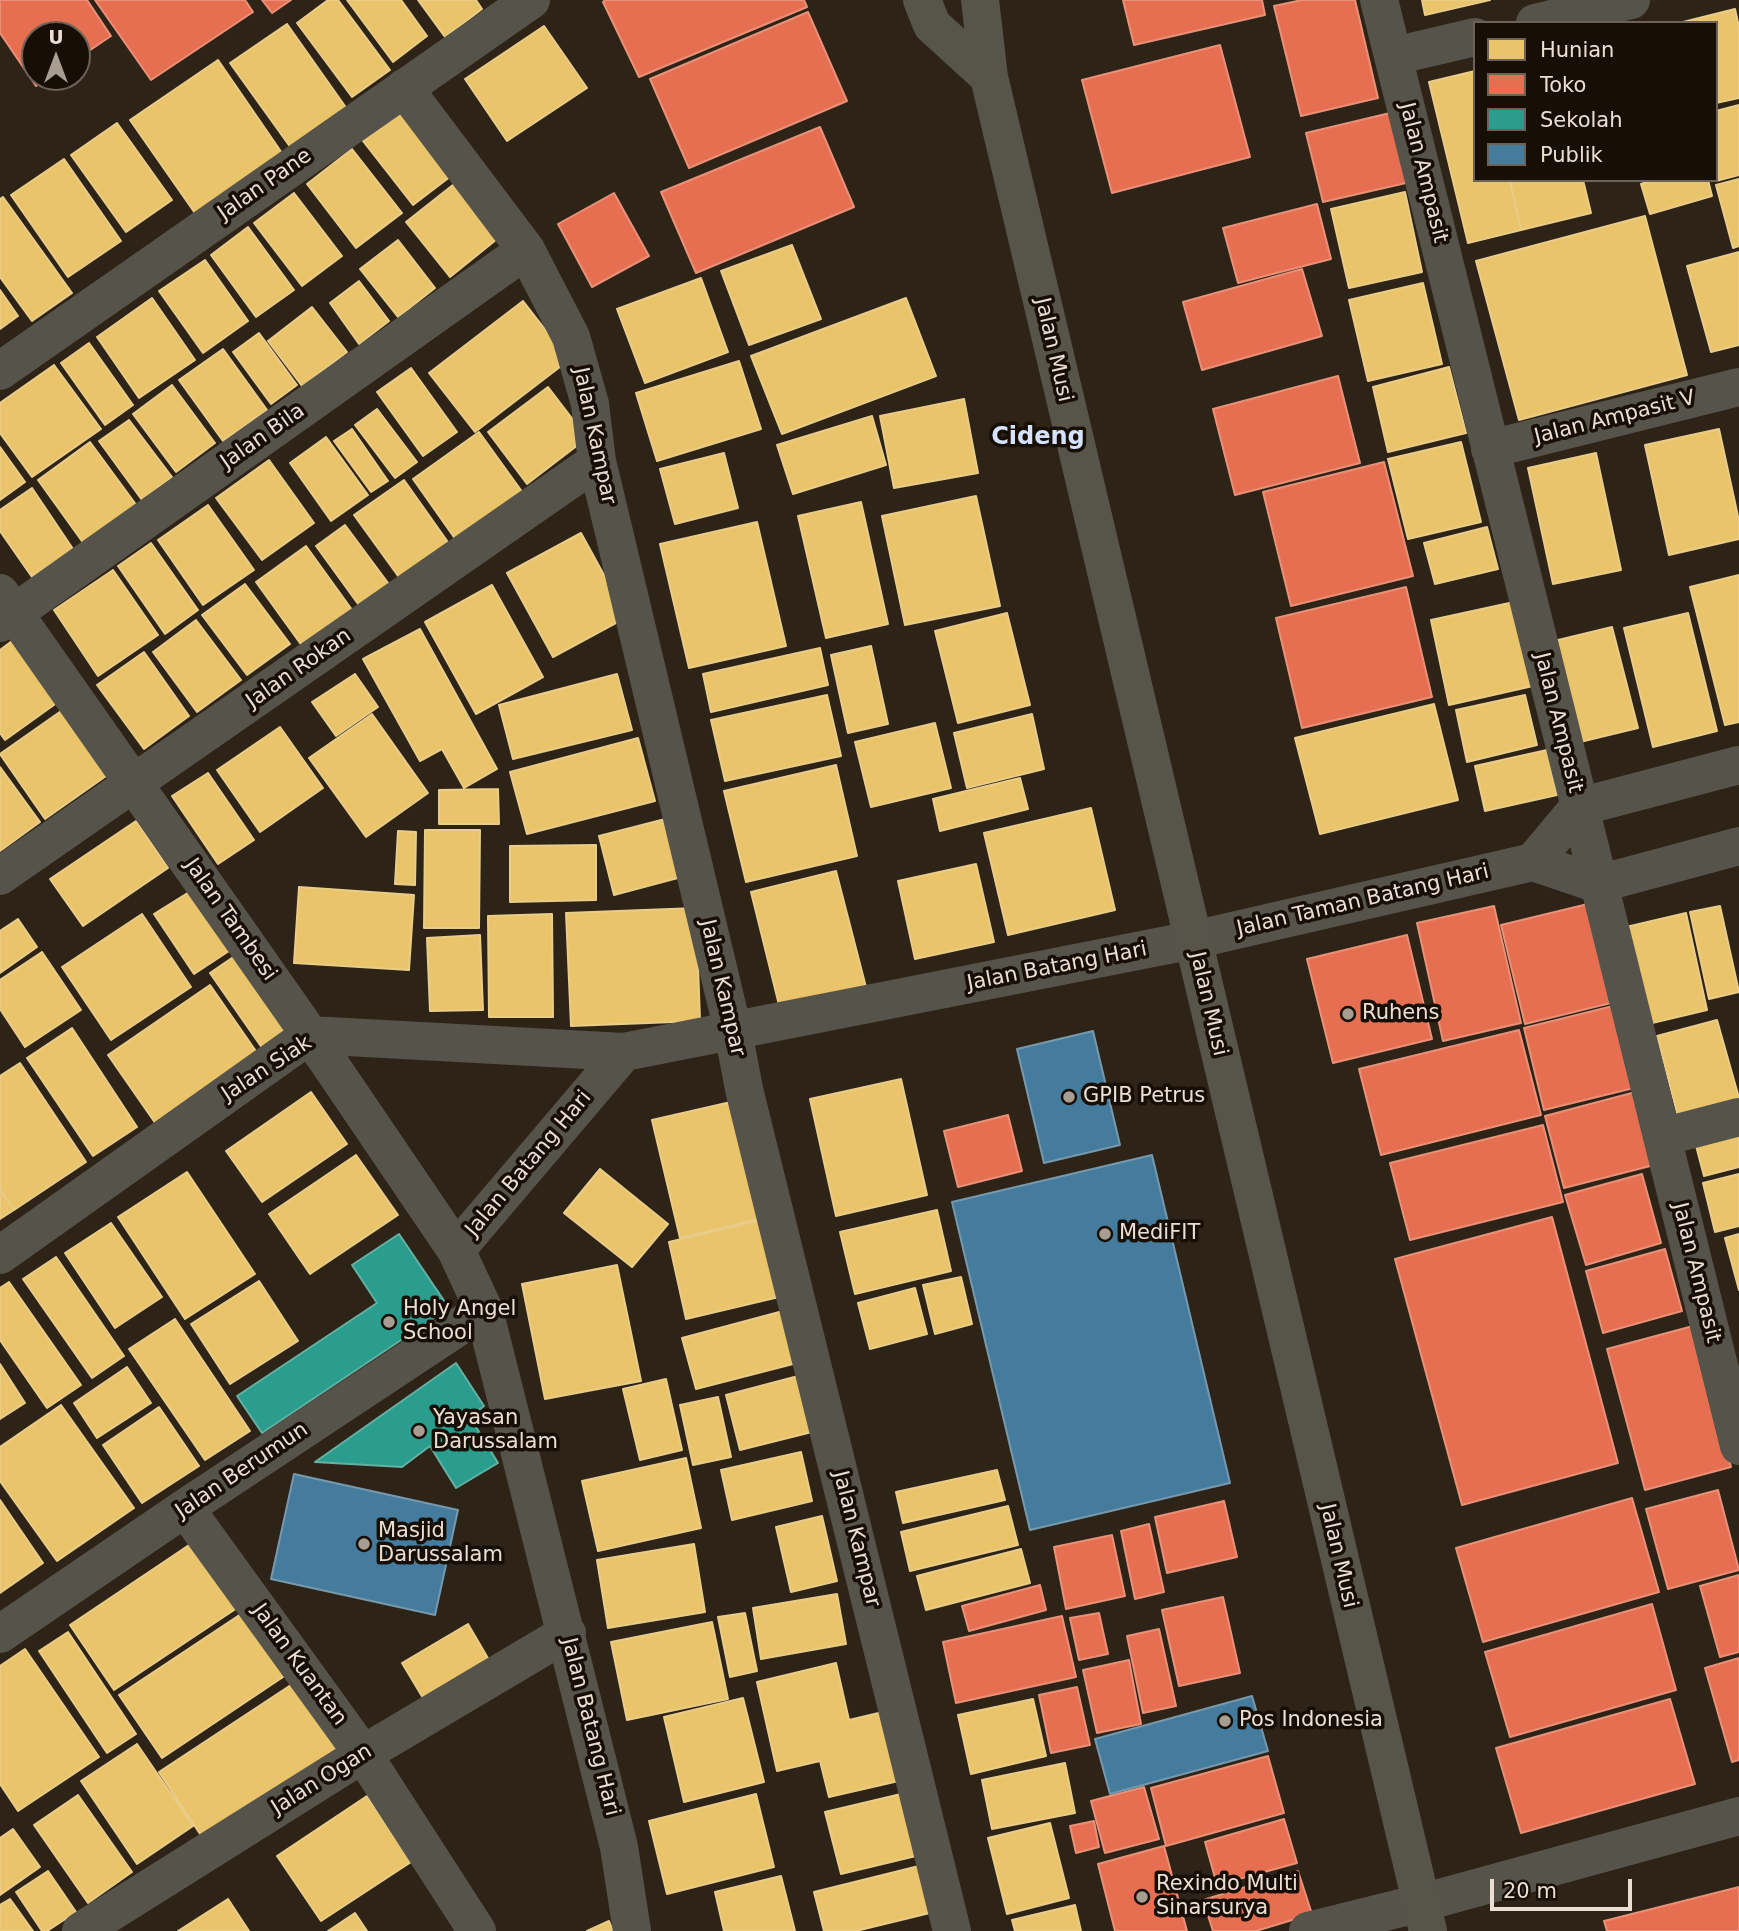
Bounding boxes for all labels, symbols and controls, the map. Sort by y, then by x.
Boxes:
north arrow [21,21,91,91]
legend [1473,21,1718,182]
text: U [48,26,64,48]
text: Hunian [1540,38,1614,62]
text: Toko [1540,73,1586,97]
street label: Jalan Ampasit [1393,100,1453,246]
text: Sekolah [1540,108,1623,132]
text: Publik [1540,143,1603,167]
street label: Jalan Pane [213,144,317,226]
street label: Jalan Musi [1029,296,1077,404]
street label: Jalan Kampar [567,365,621,507]
street label: Jalan Ampasit V [1532,386,1698,450]
street label: Jalan Bila [216,399,310,475]
district label: Cideng [991,424,1085,452]
street label: Jalan Rokan [242,624,356,714]
street label: Jalan Ampasit [1528,650,1588,796]
street label: Jalan Tambesi [179,854,281,986]
street label: Jalan Taman Batang Hari [1234,860,1492,942]
street label: Jalan Kampar [694,917,750,1059]
street label: Jalan Batang Hari [965,937,1149,997]
street label: Jalan Musi [1184,950,1232,1058]
place label: Ruhens [1362,1001,1439,1027]
marker: Ruhens [1340,1006,1356,1022]
street label: Jalan Siak [217,1031,317,1107]
place label: GPIB Petrus [1083,1084,1205,1110]
street label: Jalan Batang Hari [461,1086,597,1242]
marker: GPIB Petrus [1061,1089,1077,1105]
street label: Jalan Ampasit [1666,1200,1726,1346]
place label: MediFIT [1119,1221,1200,1247]
marker: MediFIT [1097,1226,1113,1242]
place label: Holy Angel School [403,1297,516,1347]
marker: Holy Angel School [381,1314,397,1330]
place label: Yayasan Darussalam [433,1406,558,1456]
street label: Jalan Berumun [171,1417,313,1525]
marker: Yayasan Darussalam [411,1423,427,1439]
street label: Jalan Kampar [827,1468,885,1610]
street label: Jalan Musi [1314,1502,1362,1610]
place label: Masjid Darussalam [378,1519,503,1569]
marker: Masjid Darussalam [356,1536,372,1552]
street label: Jalan Kuantan [246,1599,352,1731]
street label: Jalan Batang Hari [556,1635,624,1819]
place label: Pos Indonesia [1239,1708,1383,1734]
marker: Pos Indonesia [1217,1713,1233,1729]
street label: Jalan Ogan [267,1739,377,1821]
scale bar [1494,1864,1636,1908]
place label: Rexindo Multi Sinarsurya [1156,1872,1298,1922]
text: 20 m [1503,1879,1557,1903]
marker: Rexindo Multi Sinarsurya [1134,1889,1150,1905]

